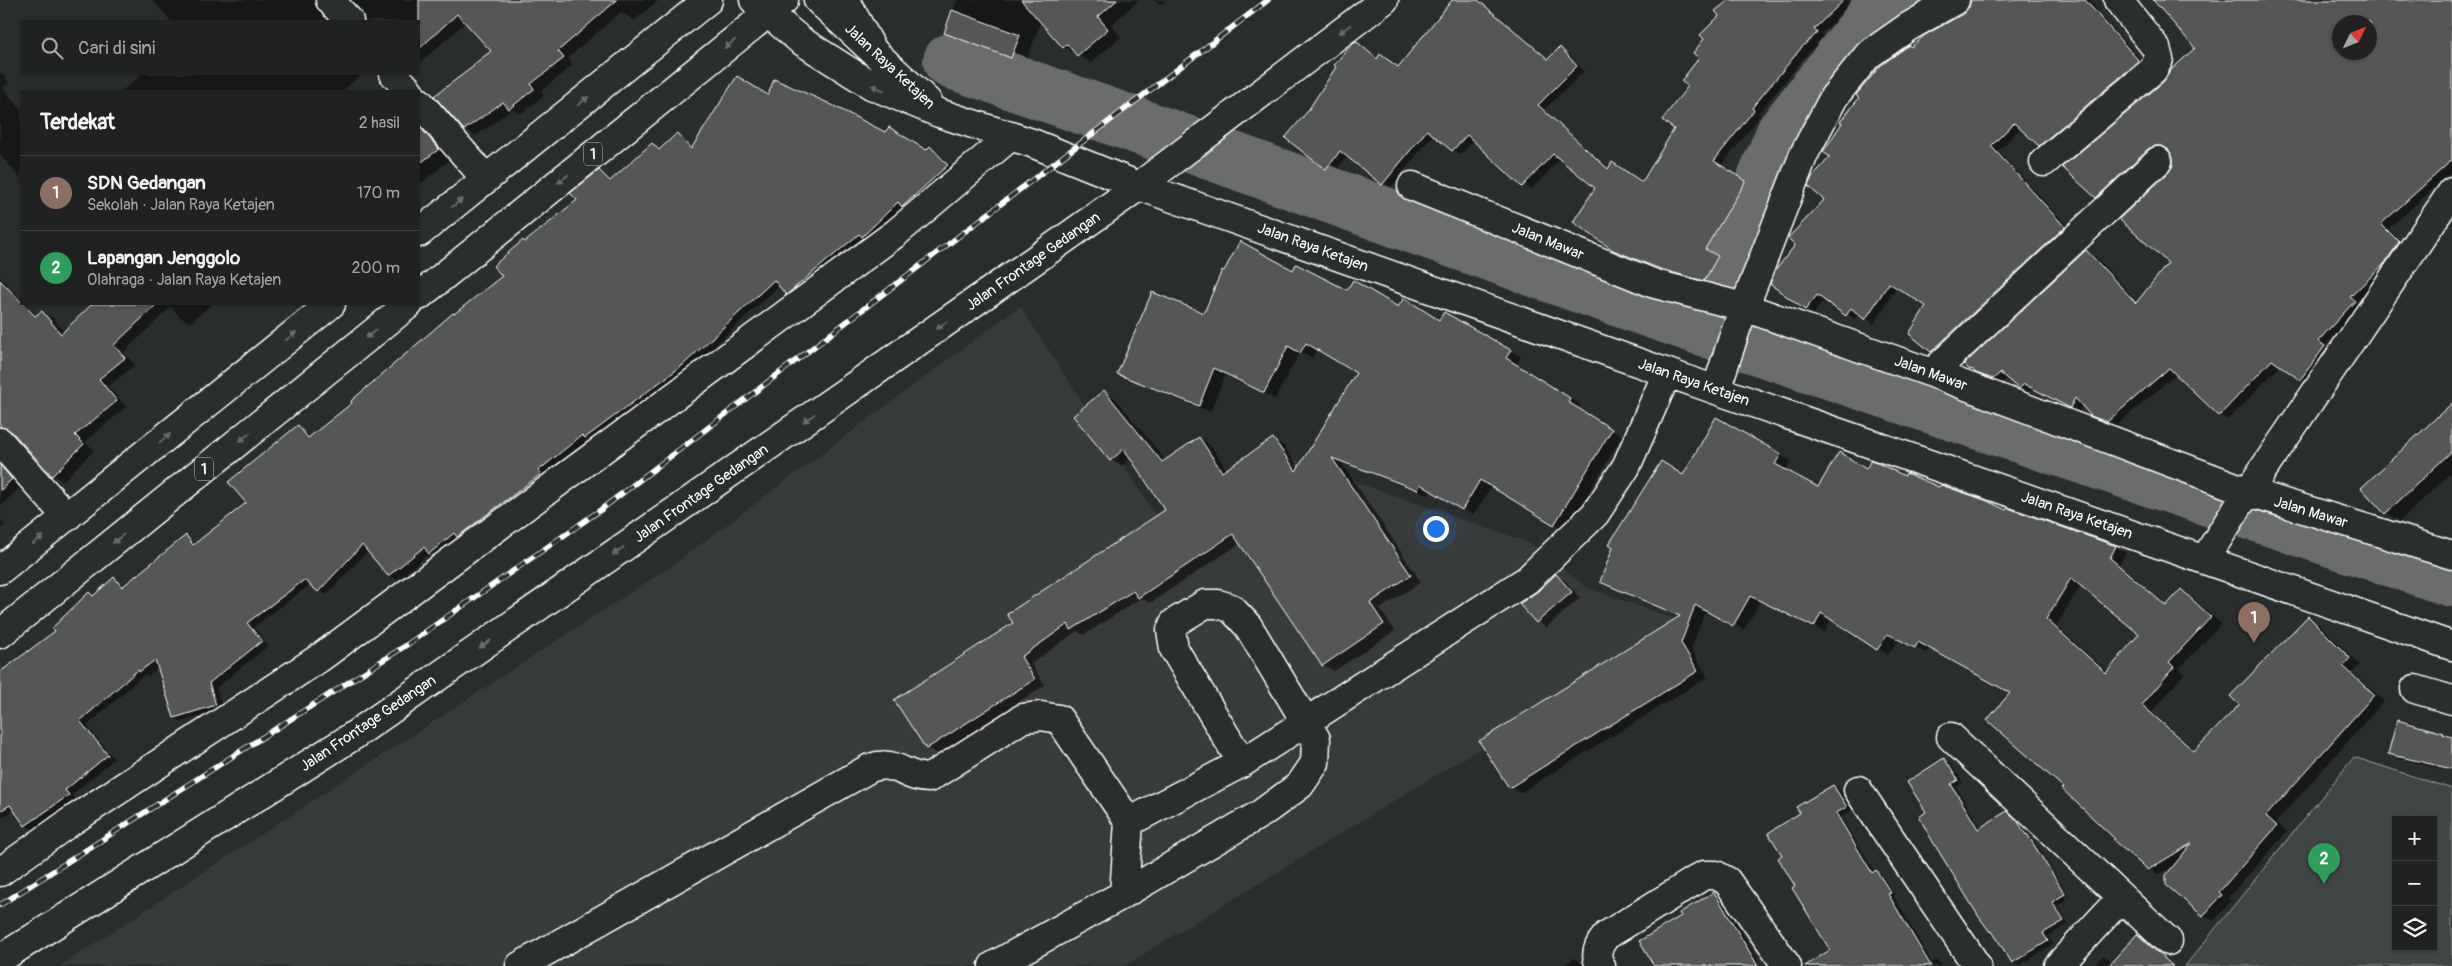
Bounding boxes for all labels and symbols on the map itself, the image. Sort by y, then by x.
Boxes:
north arrow [2332,15,2377,60]
street label: Jalan Raya Ketajen [840,20,939,113]
one-way arrow [1339,24,1352,35]
one-way arrow [724,38,737,49]
one-way arrow [871,83,885,91]
one-way arrow [576,95,589,106]
road number: 1 [584,142,602,166]
one-way arrow [557,173,570,184]
one-way arrow [450,197,463,208]
street label: Jalan Frontage Gedangan [962,208,1104,315]
street label: Jalan Mawar [1509,218,1587,265]
street label: Jalan Raya Ketajen [1255,219,1371,276]
one-way arrow [935,320,949,330]
one-way arrow [365,329,378,340]
one-way arrow [284,331,297,342]
street label: Jalan Mawar [1892,352,1970,396]
street label: Jalan Raya Ketajen [1636,354,1752,410]
one-way arrow [802,413,815,423]
one-way arrow [238,431,251,442]
one-way arrow [158,432,171,443]
street label: Jalan Frontage Gedangan [630,440,772,547]
road number: 1 [195,458,213,480]
street label: Jalan Raya Ketajen [2019,487,2135,543]
street label: Jalan Mawar [2272,492,2351,533]
your location [1423,516,1449,542]
one-way arrow [112,533,125,544]
one-way arrow [31,534,44,545]
one-way arrow [611,546,625,556]
pin: 1 [2238,602,2270,643]
one-way arrow [478,639,491,649]
street label: Jalan Frontage Gedangan [297,671,440,776]
pin: 2 [2308,843,2340,884]

